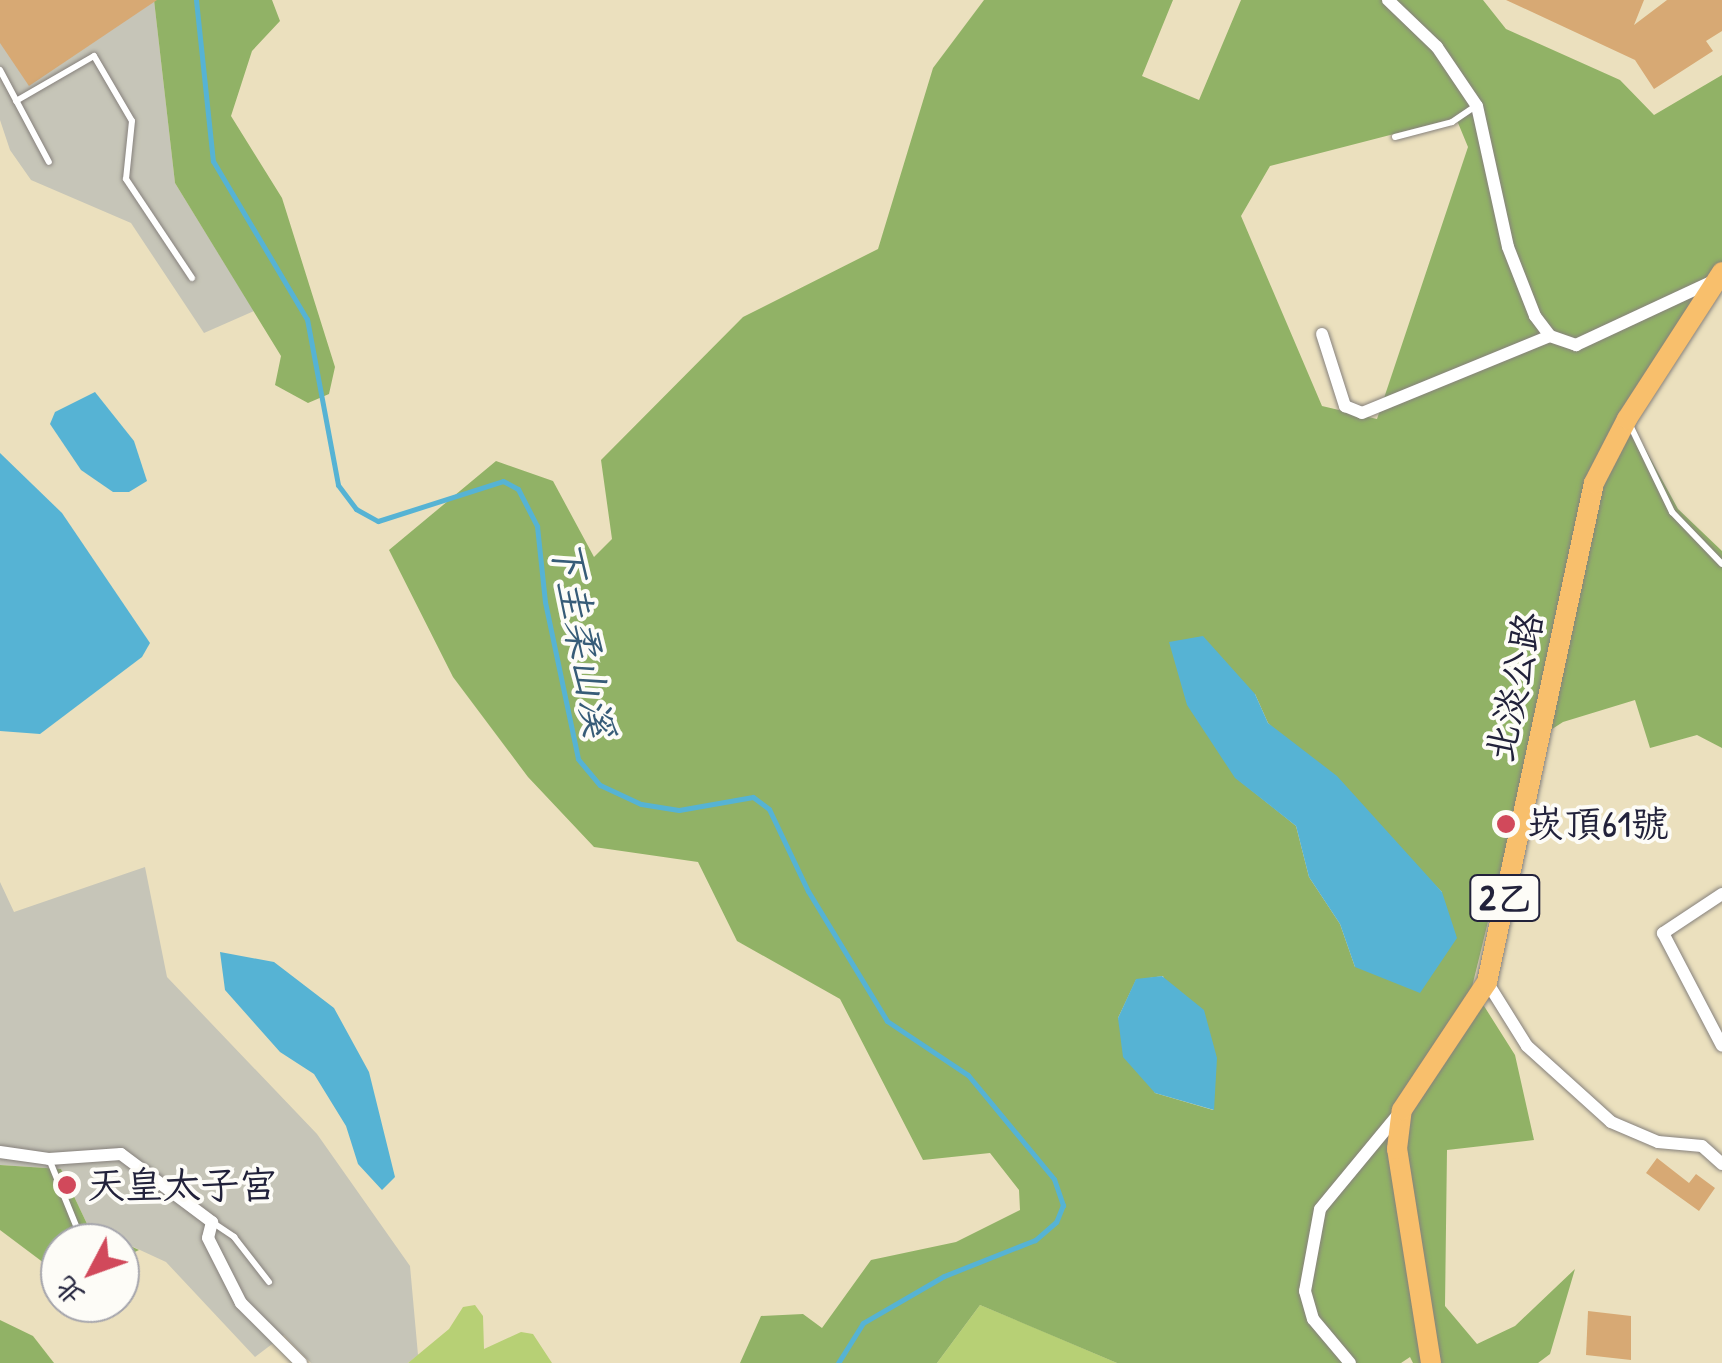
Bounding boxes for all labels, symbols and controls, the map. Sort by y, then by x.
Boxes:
water label: 下圭柔山溪 [543,535,625,741]
street label: 北淡公路 [1476,608,1552,766]
place label: 崁頂61號 [1526,801,1669,847]
marker: 崁頂61號 [1495,813,1517,835]
road number: 2乙 [1468,868,1542,928]
place label: 天皇太子宮 [87,1162,277,1208]
marker: 天皇太子宮 [56,1174,78,1196]
north arrow [40,1223,140,1323]
text: 北 [45,1268,92,1314]

